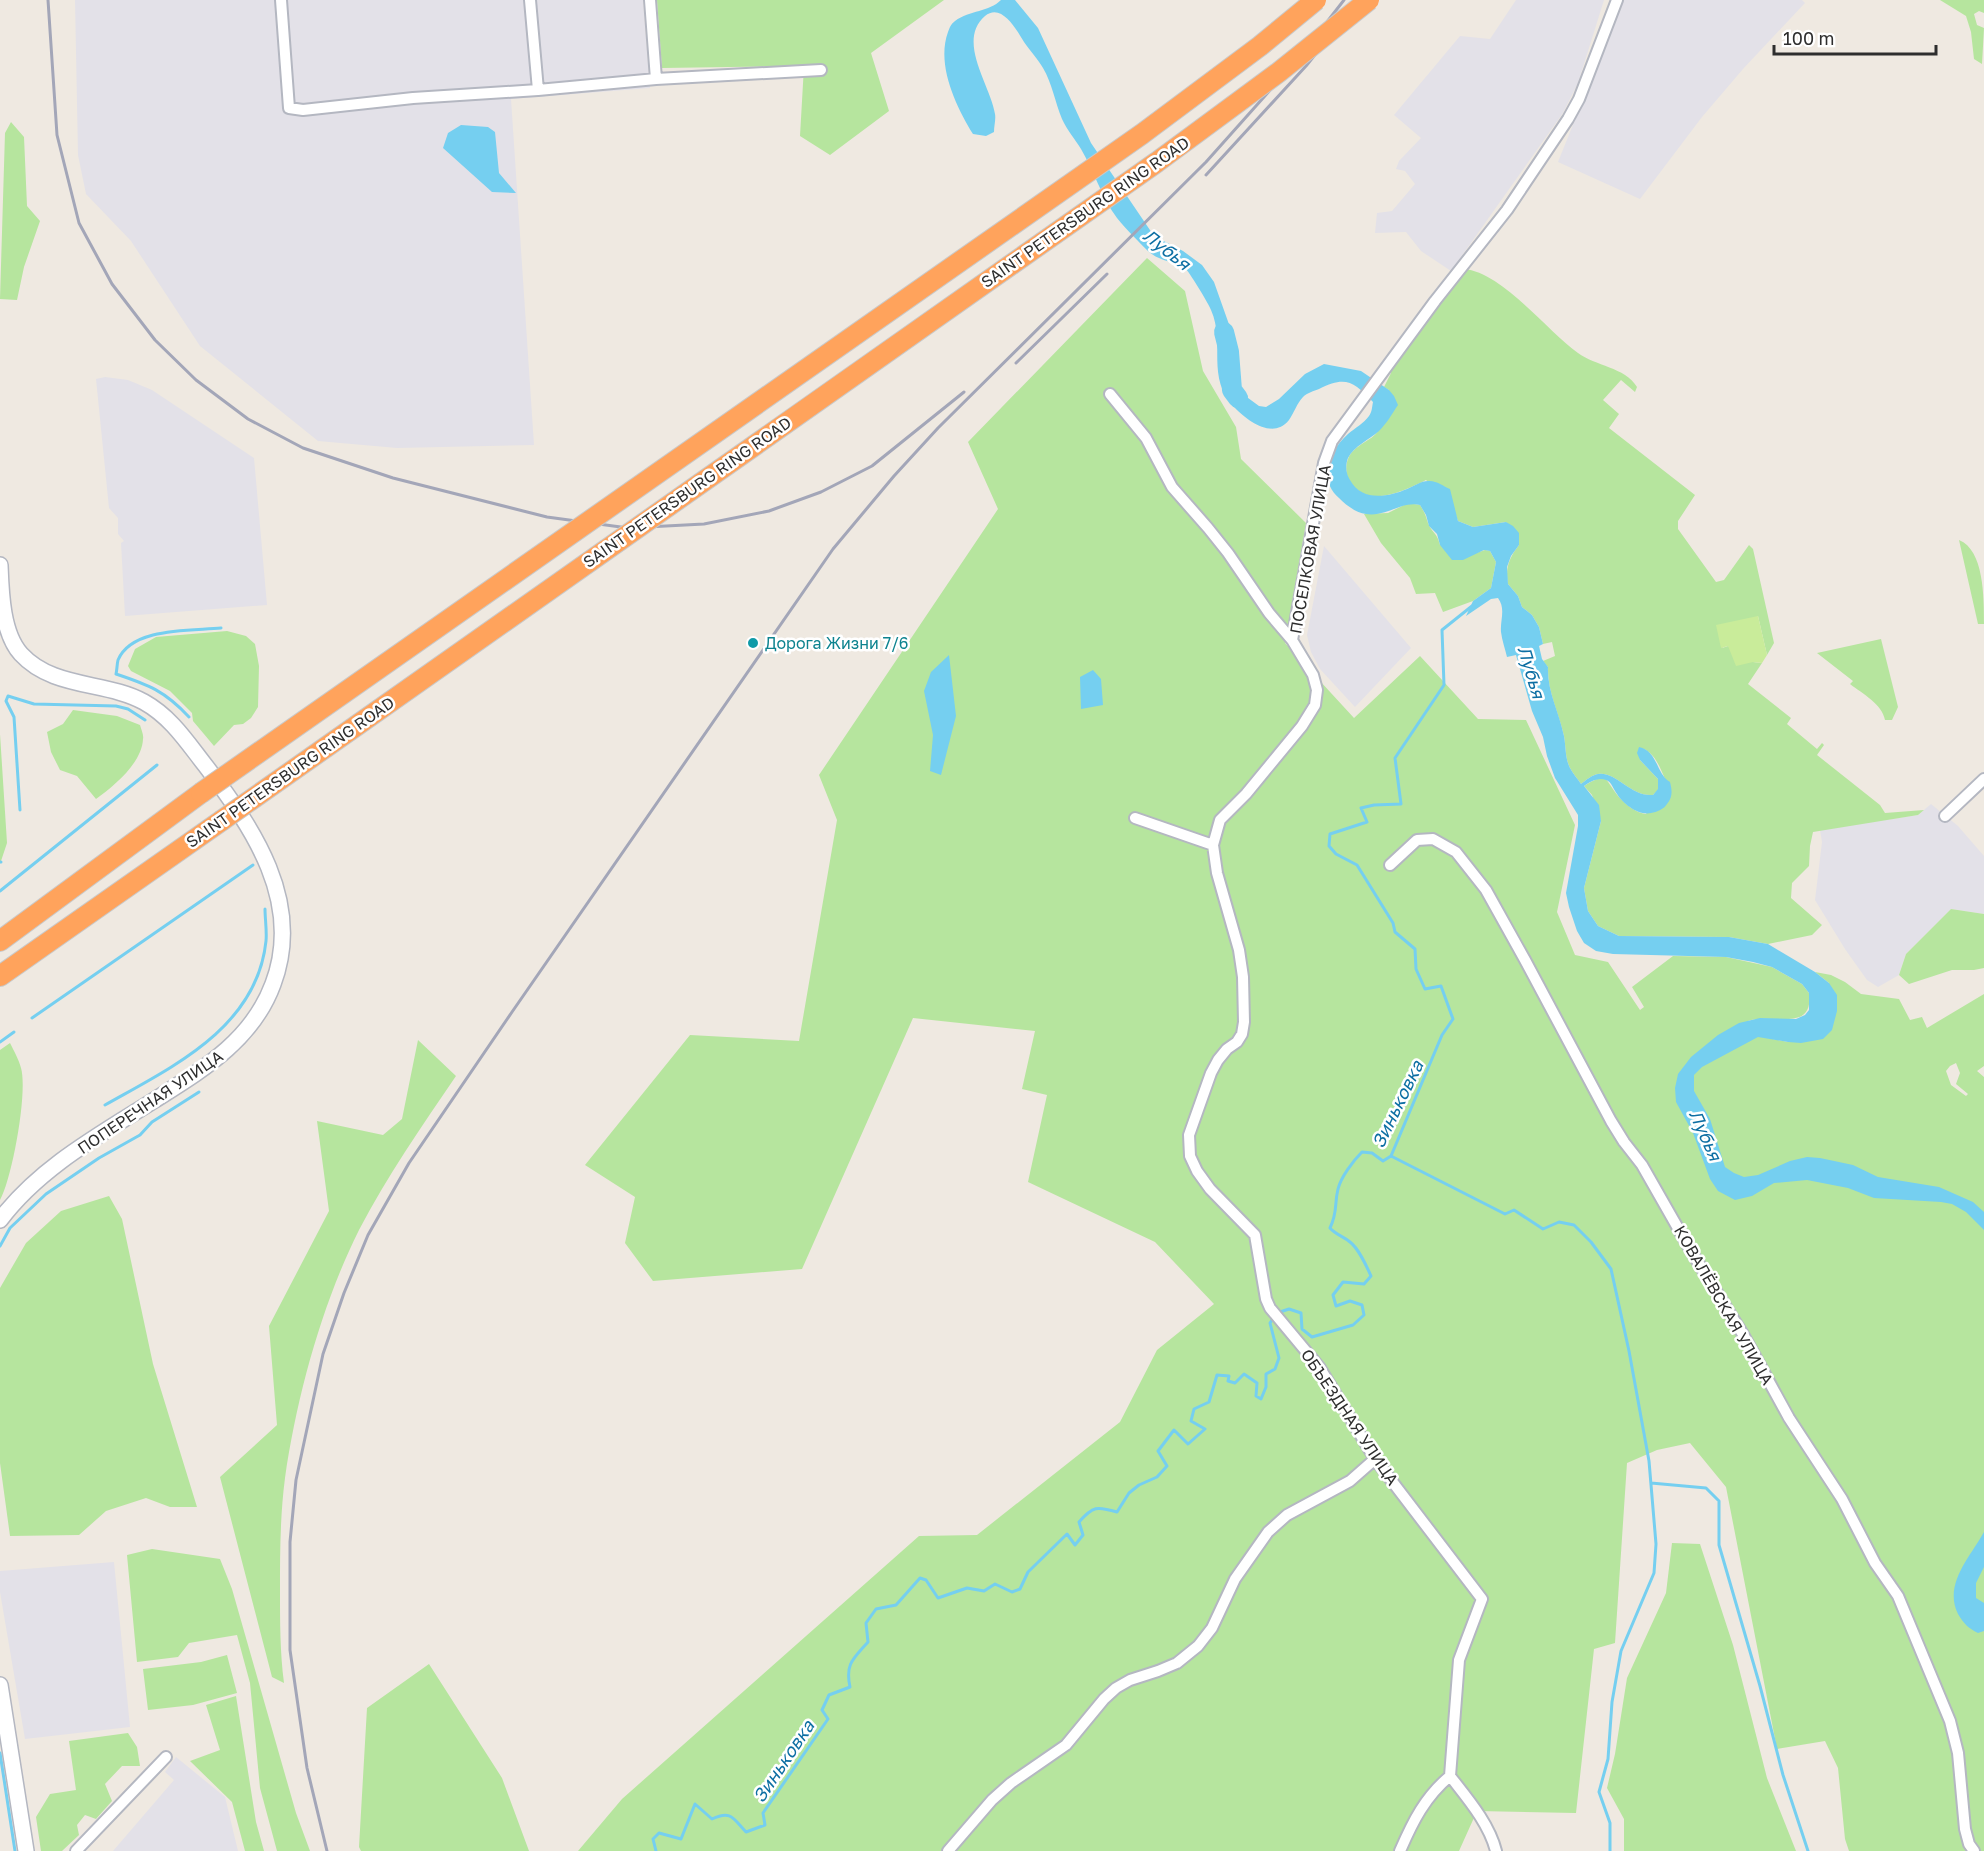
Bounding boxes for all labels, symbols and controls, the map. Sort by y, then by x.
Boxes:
scale bar [1774,18,1936,56]
text: 100 m [1783,27,1834,49]
street label: SAINT PETERSBURG RING ROAD [977,132,1193,292]
water label: Лубья [1139,224,1196,275]
street label: SAINT PETERSBURG RING ROAD [579,412,795,572]
street label: ПОСЕЛКОВАЯ УЛИЦА [1285,463,1335,635]
place label: Дорога Жизни 7/6 [765,633,909,653]
marker: Дорога Жизни 7/6 [746,636,760,650]
water label: Лубья [1514,643,1551,702]
street label: SAINT PETERSBURG RING ROAD [182,692,398,852]
street label: ПОПЕРЕЧНАЯ УЛИЦА [73,1046,227,1158]
water label: Зиньковка [1366,1056,1428,1151]
water label: Лубья [1685,1106,1728,1165]
street label: КОВАЛЁВСКАЯ УЛИЦА [1670,1222,1778,1389]
street label: ОБЪЕЗДНАЯ УЛИЦА [1297,1345,1403,1489]
water label: Зиньковка [748,1715,819,1806]

